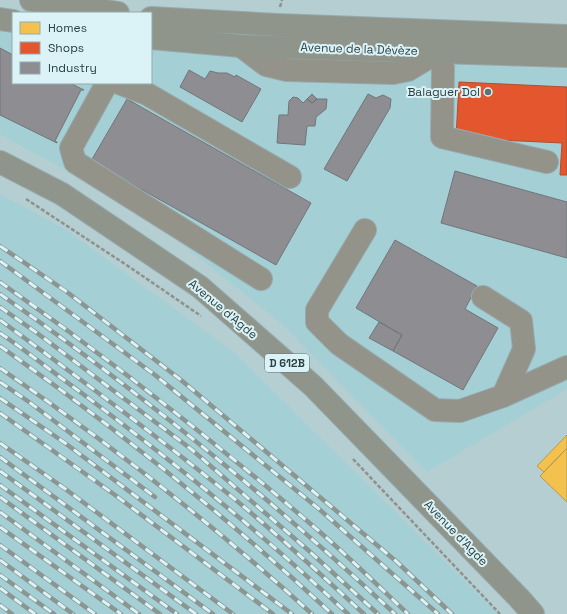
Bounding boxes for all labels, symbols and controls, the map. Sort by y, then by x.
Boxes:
legend [12,12,152,84]
text: Homes [48,20,87,36]
street label: Avenue de la Dévèze [300,39,418,59]
text: Shops [48,40,84,56]
text: Industry [48,60,97,76]
place label: Balaguer Dol [407,84,480,100]
marker: Balaguer Dol [483,87,493,97]
street label: Avenue d'Agde [185,275,261,343]
road number: D 612B [265,354,309,372]
street label: Avenue d'Agde [421,497,491,569]

